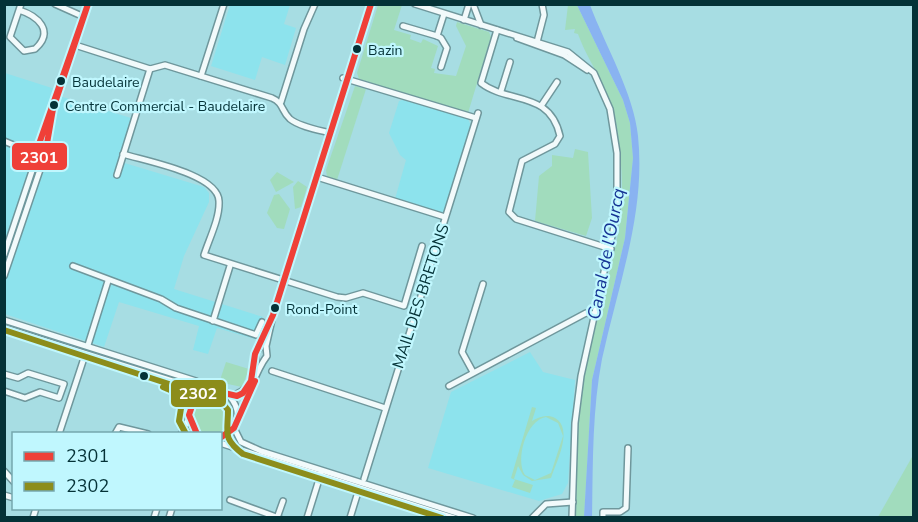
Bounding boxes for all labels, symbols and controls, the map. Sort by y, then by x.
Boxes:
place label: Bazin [368,41,403,60]
marker: Bazin [351,43,363,55]
place label: Baudelaire [72,73,140,92]
marker: Baudelaire [55,75,67,87]
place label: Centre Commercial - Baudelaire [65,97,265,116]
marker: Centre Commercial - Baudelaire [48,99,60,111]
line badge: 2301 [11,142,68,171]
text: 2301 [20,147,58,169]
water label: Canal de l'Ourcq [582,186,630,322]
street label: MAIL DES BRETONS [387,221,455,371]
place label: Rond-Point [286,300,358,319]
marker: Rond-Point [269,302,281,314]
unlabelled marker [138,370,150,382]
line badge: 2302 [170,379,227,408]
text: 2302 [179,383,217,405]
legend [12,432,222,510]
text: 2301 [66,444,109,468]
text: 2302 [66,474,109,498]

